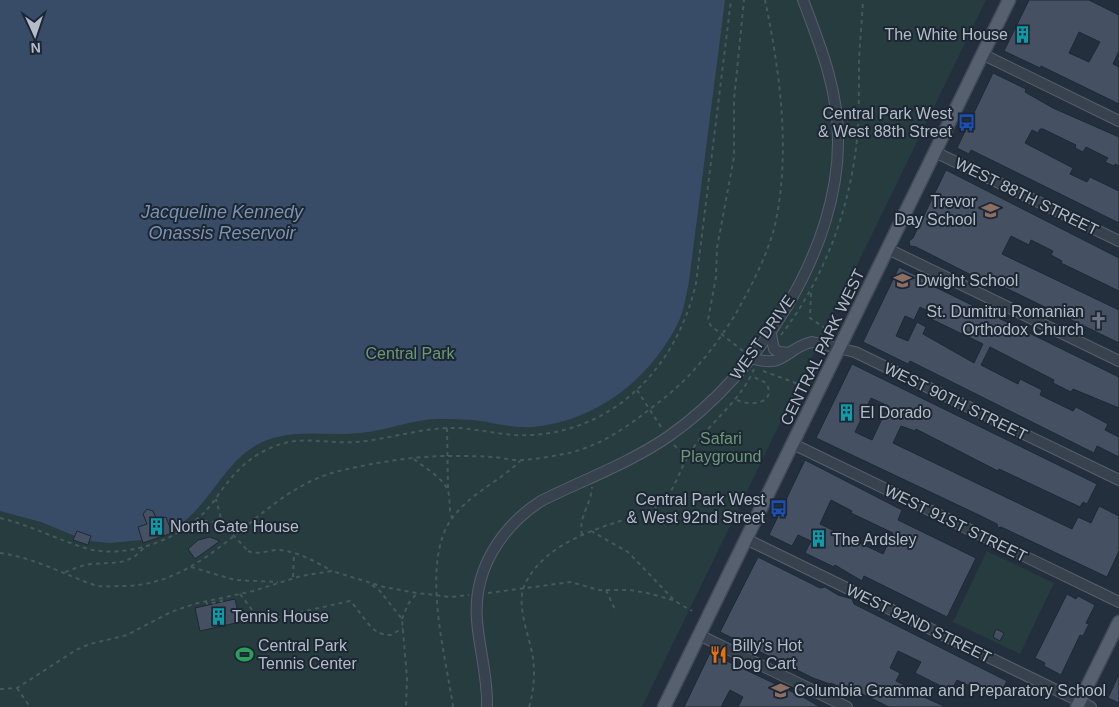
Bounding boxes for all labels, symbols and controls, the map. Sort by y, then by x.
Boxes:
north arrow [10,10,60,60]
building icon: The White House [1012,24,1032,44]
place label: The White House [884,26,1008,43]
text: N [30,40,41,56]
place label: Central Park West & West 88th Street [818,105,953,140]
bus stop icon: Central Park West & West 88th Street [956,112,976,132]
street label: WEST 88TH STREET [952,154,1101,239]
place label: Trevor Day School [894,193,977,228]
school or university icon: Trevor Day School [980,200,1000,220]
water label: Jacqueline Kennedy Onassis Reservoir [140,202,304,243]
street label: CENTRAL PARK WEST [777,266,868,428]
school or university icon: Dwight School [892,270,912,290]
place label: Dwight School [916,272,1018,289]
street label: WEST DRIVE [727,292,798,383]
place label: St. Dumitru Romanian Orthodox Church [927,303,1084,338]
church icon: St. Dumitru Romanian Orthodox Church [1088,310,1108,330]
park label: Central Park [366,345,455,362]
street label: WEST 90TH STREET [881,359,1030,444]
building icon: El Dorado [836,402,856,422]
place label: El Dorado [860,404,931,421]
park label: Safari Playground [681,430,761,465]
street label: WEST 91ST STREET [882,482,1030,565]
place label: Central Park West & West 92nd Street [627,491,766,526]
bus stop icon: Central Park West & West 92nd Street [769,498,789,518]
building icon: North Gate House [146,516,166,536]
place label: North Gate House [170,518,299,535]
building icon: The Ardsley [808,529,828,549]
place label: The Ardsley [832,531,916,548]
street label: WEST 92ND STREET [844,581,994,666]
building icon: Tennis House [208,606,228,626]
place label: Tennis House [232,608,329,625]
place label: Central Park Tennis Center [258,637,357,672]
place label: Billy’s Hot Dog Cart [732,637,803,672]
sports icon: Central Park Tennis Center [234,644,254,664]
restaurant icon: Billy’s Hot Dog Cart [708,644,728,664]
school or university icon: Columbia Grammar and Preparatory School [770,680,790,700]
place label: Columbia Grammar and Preparatory School [794,682,1106,699]

